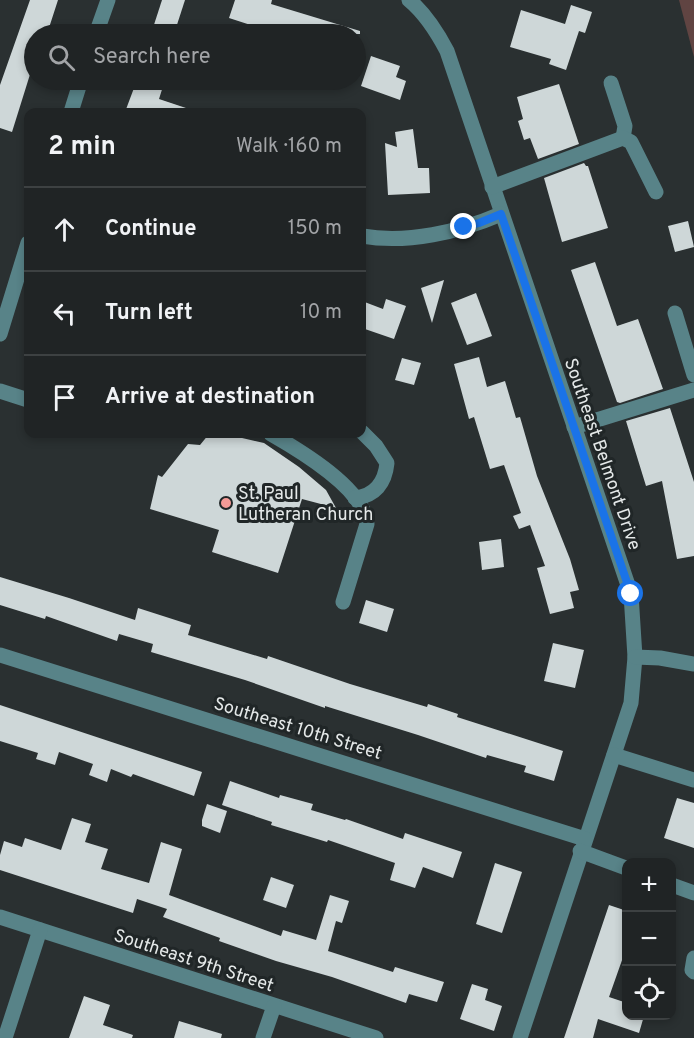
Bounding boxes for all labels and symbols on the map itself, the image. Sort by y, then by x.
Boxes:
route end [450,213,476,239]
street label: Southeast Belmont Drive [558,356,645,553]
place label: St. Paul Lutheran Church [238,483,373,527]
marker: St. Paul Lutheran Church [219,496,233,510]
route start [617,580,643,606]
street label: Southeast 10th Street [211,693,384,766]
street label: Southeast 9th Street [111,925,276,998]

